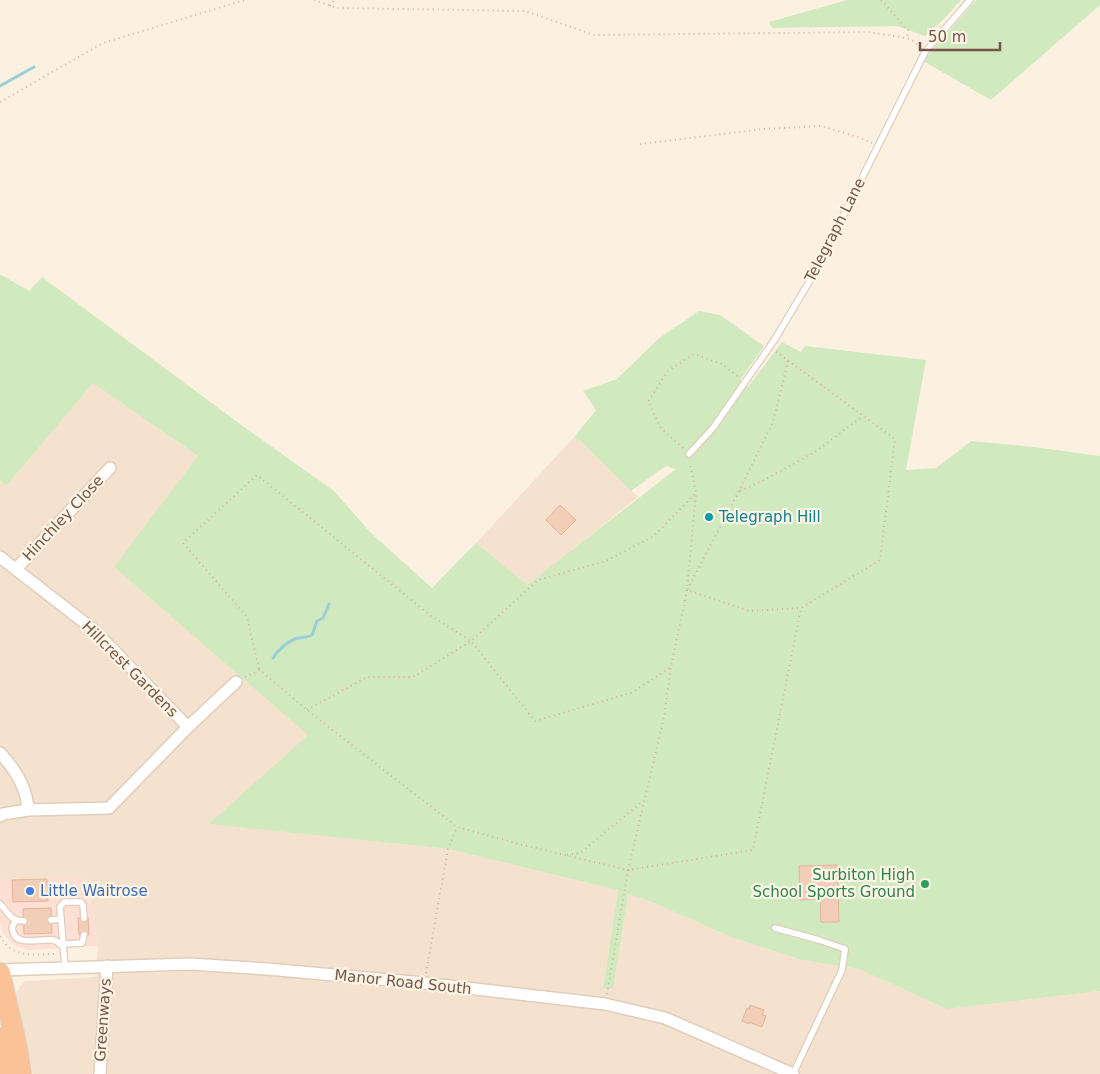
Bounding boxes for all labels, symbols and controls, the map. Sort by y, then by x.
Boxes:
scale bar [920,20,1000,52]
text: 50 m [928,28,966,46]
street label: Telegraph Lane [801,175,869,286]
street label: Hinchley Close [19,471,107,565]
place label: Telegraph Hill [718,508,821,526]
marker: Telegraph Hill [703,511,715,523]
street label: Hillcrest Gardens [78,617,182,721]
place label: Surbiton High School Sports Ground [752,866,915,901]
marker: Surbiton High School Sports Ground [919,878,931,890]
place label: Little Waitrose [40,882,148,900]
marker: Little Waitrose [24,885,36,897]
street label: Manor Road South [334,966,472,998]
street label: Greenways [91,978,115,1062]

